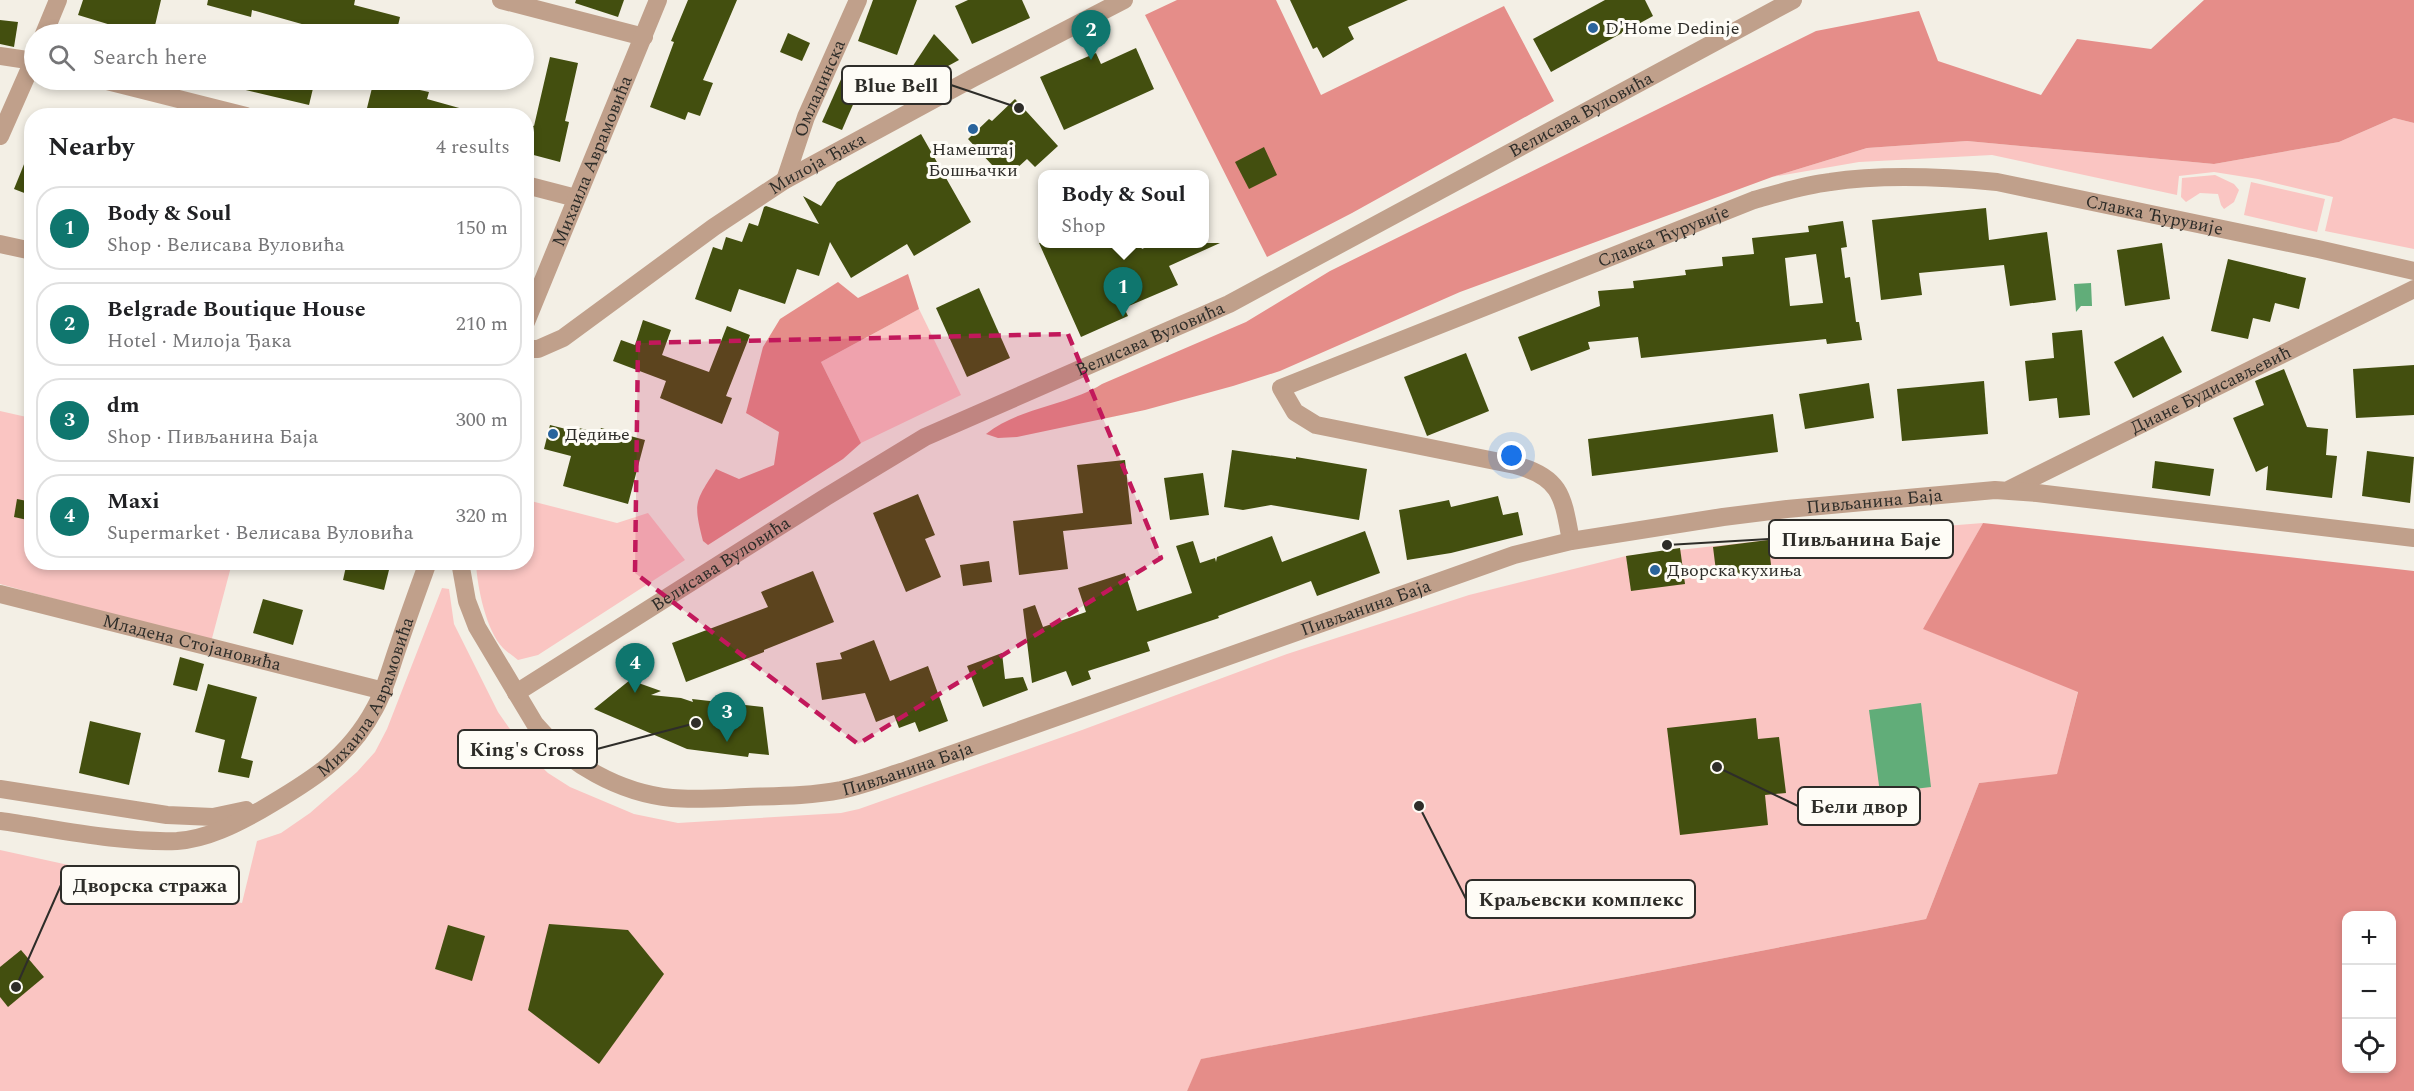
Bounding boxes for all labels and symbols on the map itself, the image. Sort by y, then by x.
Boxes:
pin: 2 [1072,10,1110,60]
place label: D'Home Dedinje [1605,15,1740,42]
marker: D'Home Dedinje [1586,21,1600,35]
street label: Омладинска [787,35,853,141]
street label: Велисава Вуловића [1504,65,1658,165]
callout: Blue Bell [842,66,951,104]
street label: Михаила Аврамовића [545,71,640,251]
text: Blue Bell [854,71,938,101]
marker: Намештај Бошњачки [966,122,980,136]
street label: Милоја Ђака [763,125,871,202]
place label: Намештај Бошњачки [928,136,1018,184]
street label: Славка Ћурувије [2083,188,2226,243]
street label: Славка Ћурувије [1594,198,1733,275]
pin: 1 [1104,268,1142,317]
street label: Велисава Вуловића [1071,294,1229,384]
street label: Диане Будисављевић [2126,339,2296,441]
place label: Дедиње [565,421,630,448]
marker: Дедиње [546,427,560,441]
your location [1497,441,1526,470]
street label: Пивљанина Баја [1805,482,1944,521]
street label: Велисава Вуловића [646,510,796,618]
callout: Пивљанина Баје [1769,520,1953,558]
text: Пивљанина Баје [1781,525,1941,555]
place label: Дворска кухиња [1667,557,1802,584]
marker: Дворска кухиња [1648,563,1662,577]
street label: Пивљанина Баја [1297,572,1435,644]
street label: Младена Стојановића [100,607,284,679]
street label: Михаила Аврамовића [311,613,421,784]
pin: 4 [616,644,654,693]
pin: 3 [708,692,746,742]
callout: King's Cross [458,730,597,768]
text: King's Cross [470,735,584,765]
street label: Пивљанина Баја [839,735,977,803]
callout: Бели двор [1798,787,1920,825]
text: Бели двор [1810,792,1908,822]
callout: Дворска стража [61,866,239,904]
text: Дворска стража [73,871,228,901]
callout: Краљевски комплекс [1466,880,1695,918]
text: Краљевски комплекс [1478,885,1684,915]

